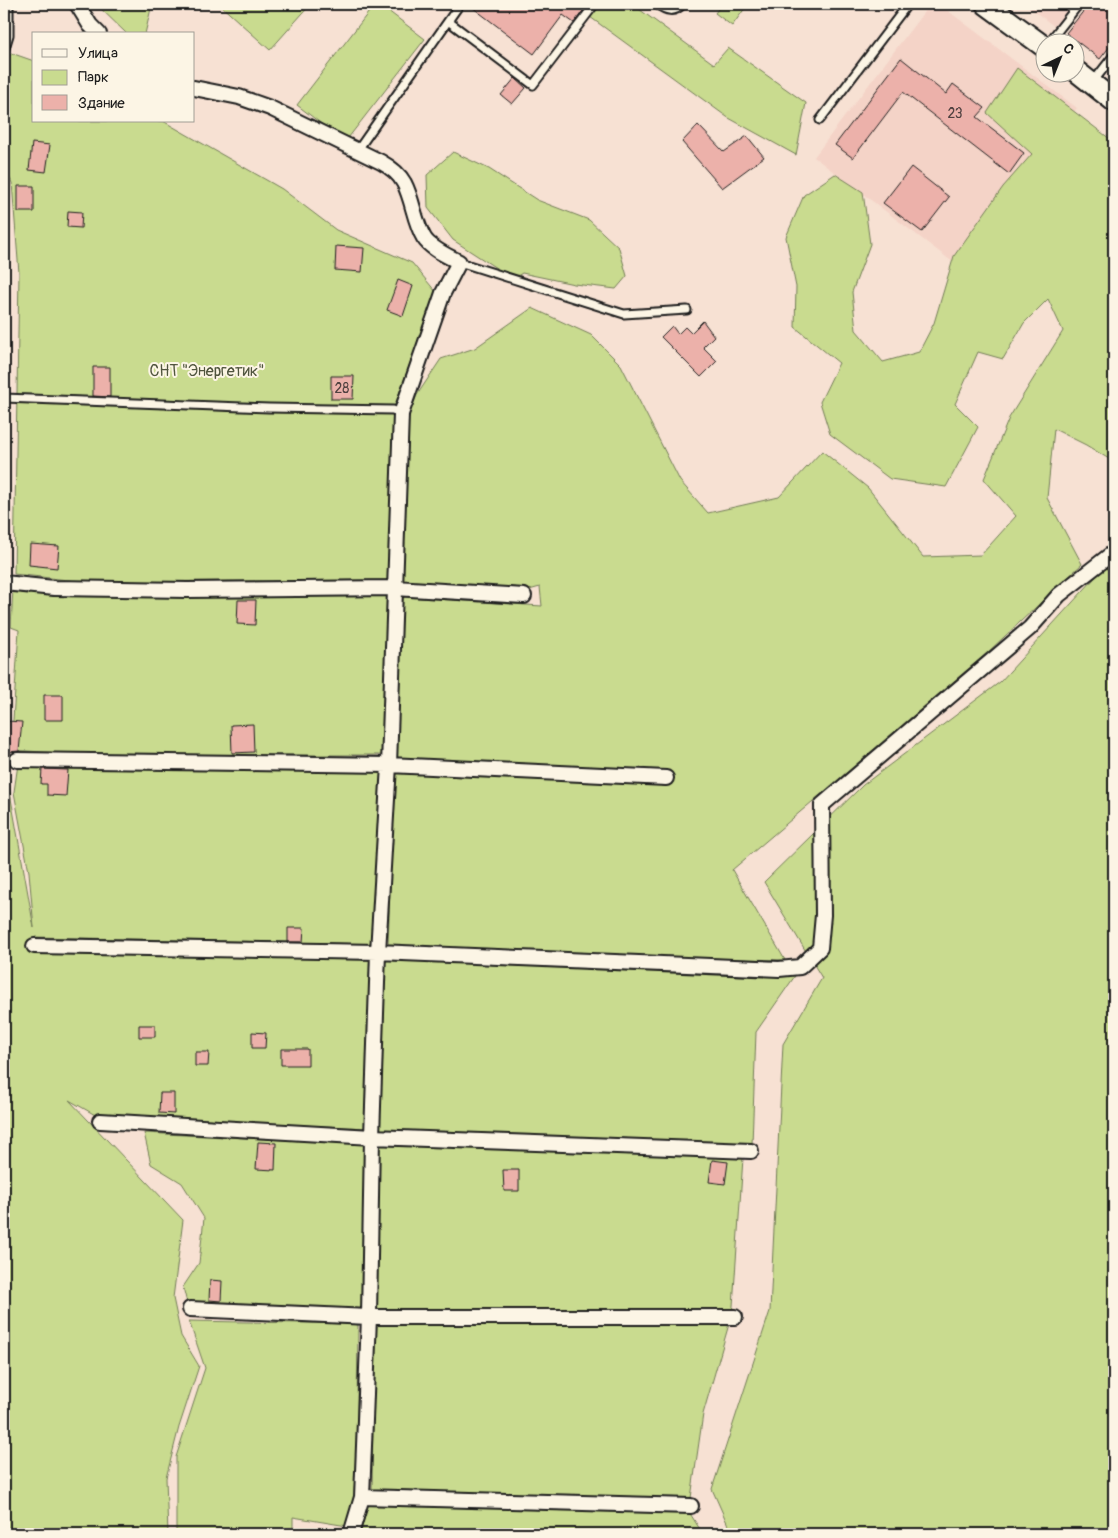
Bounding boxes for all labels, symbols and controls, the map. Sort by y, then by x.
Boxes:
legend [32,32,195,122]
north arrow [1036,32,1086,82]
text: С [1060,40,1078,58]
text: Улица [78,44,118,63]
text: Парк [78,68,109,87]
text: Здание [78,94,125,113]
house number: 23 [947,105,963,122]
park label: СНТ "Энергетик" [149,361,265,381]
house number: 28 [335,380,349,397]

